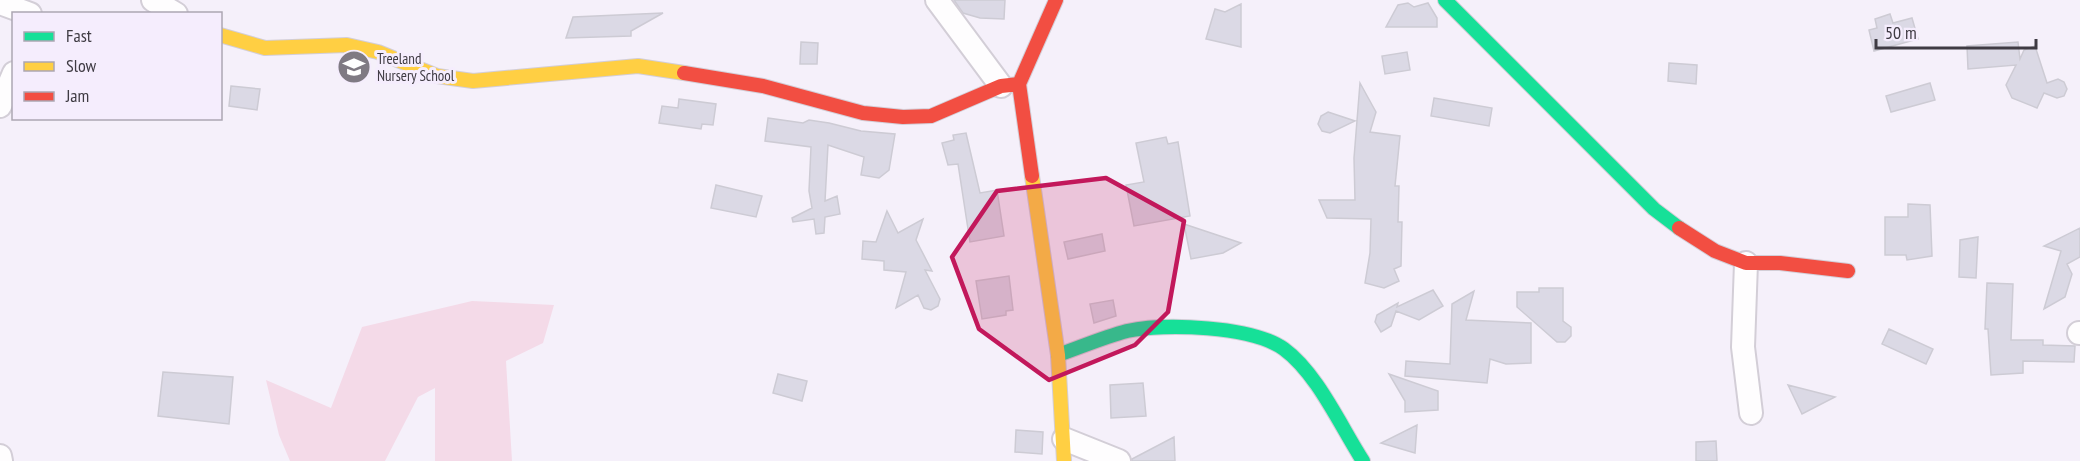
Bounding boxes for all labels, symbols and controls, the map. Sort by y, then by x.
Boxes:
legend [12,12,222,120]
scale bar [1876,12,2036,50]
text: 50 m [1885,21,1917,44]
text: Fast [66,24,92,47]
school or university icon: Treeland Nursery School [336,49,372,85]
place label: Treeland Nursery School [377,49,455,85]
text: Slow [66,54,97,77]
text: Jam [65,84,89,107]

